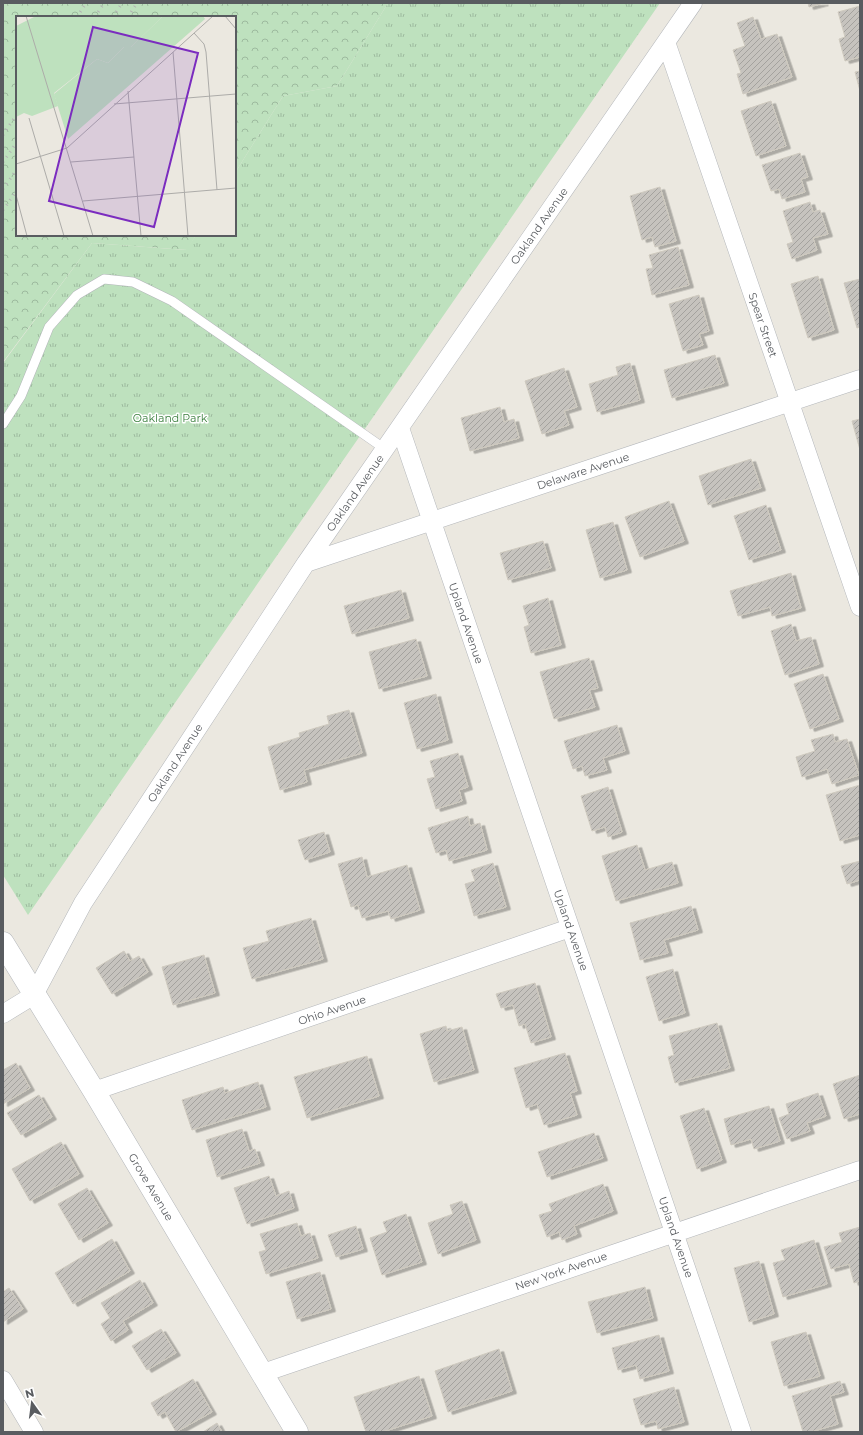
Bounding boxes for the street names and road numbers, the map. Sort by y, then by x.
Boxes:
street label: Oakland Avenue [507,184,571,267]
street label: Spear Street [745,291,781,360]
street label: Delaware Avenue [535,449,631,493]
street label: Oakland Avenue [323,451,387,534]
street label: Upland Avenue [446,581,487,666]
street label: Oakland Avenue [144,721,206,805]
street label: Upland Avenue [551,888,592,973]
street label: Ohio Avenue [296,992,368,1028]
street label: Grove Avenue [125,1151,177,1224]
street label: Upland Avenue [656,1195,697,1280]
street label: New York Avenue [513,1249,609,1293]

